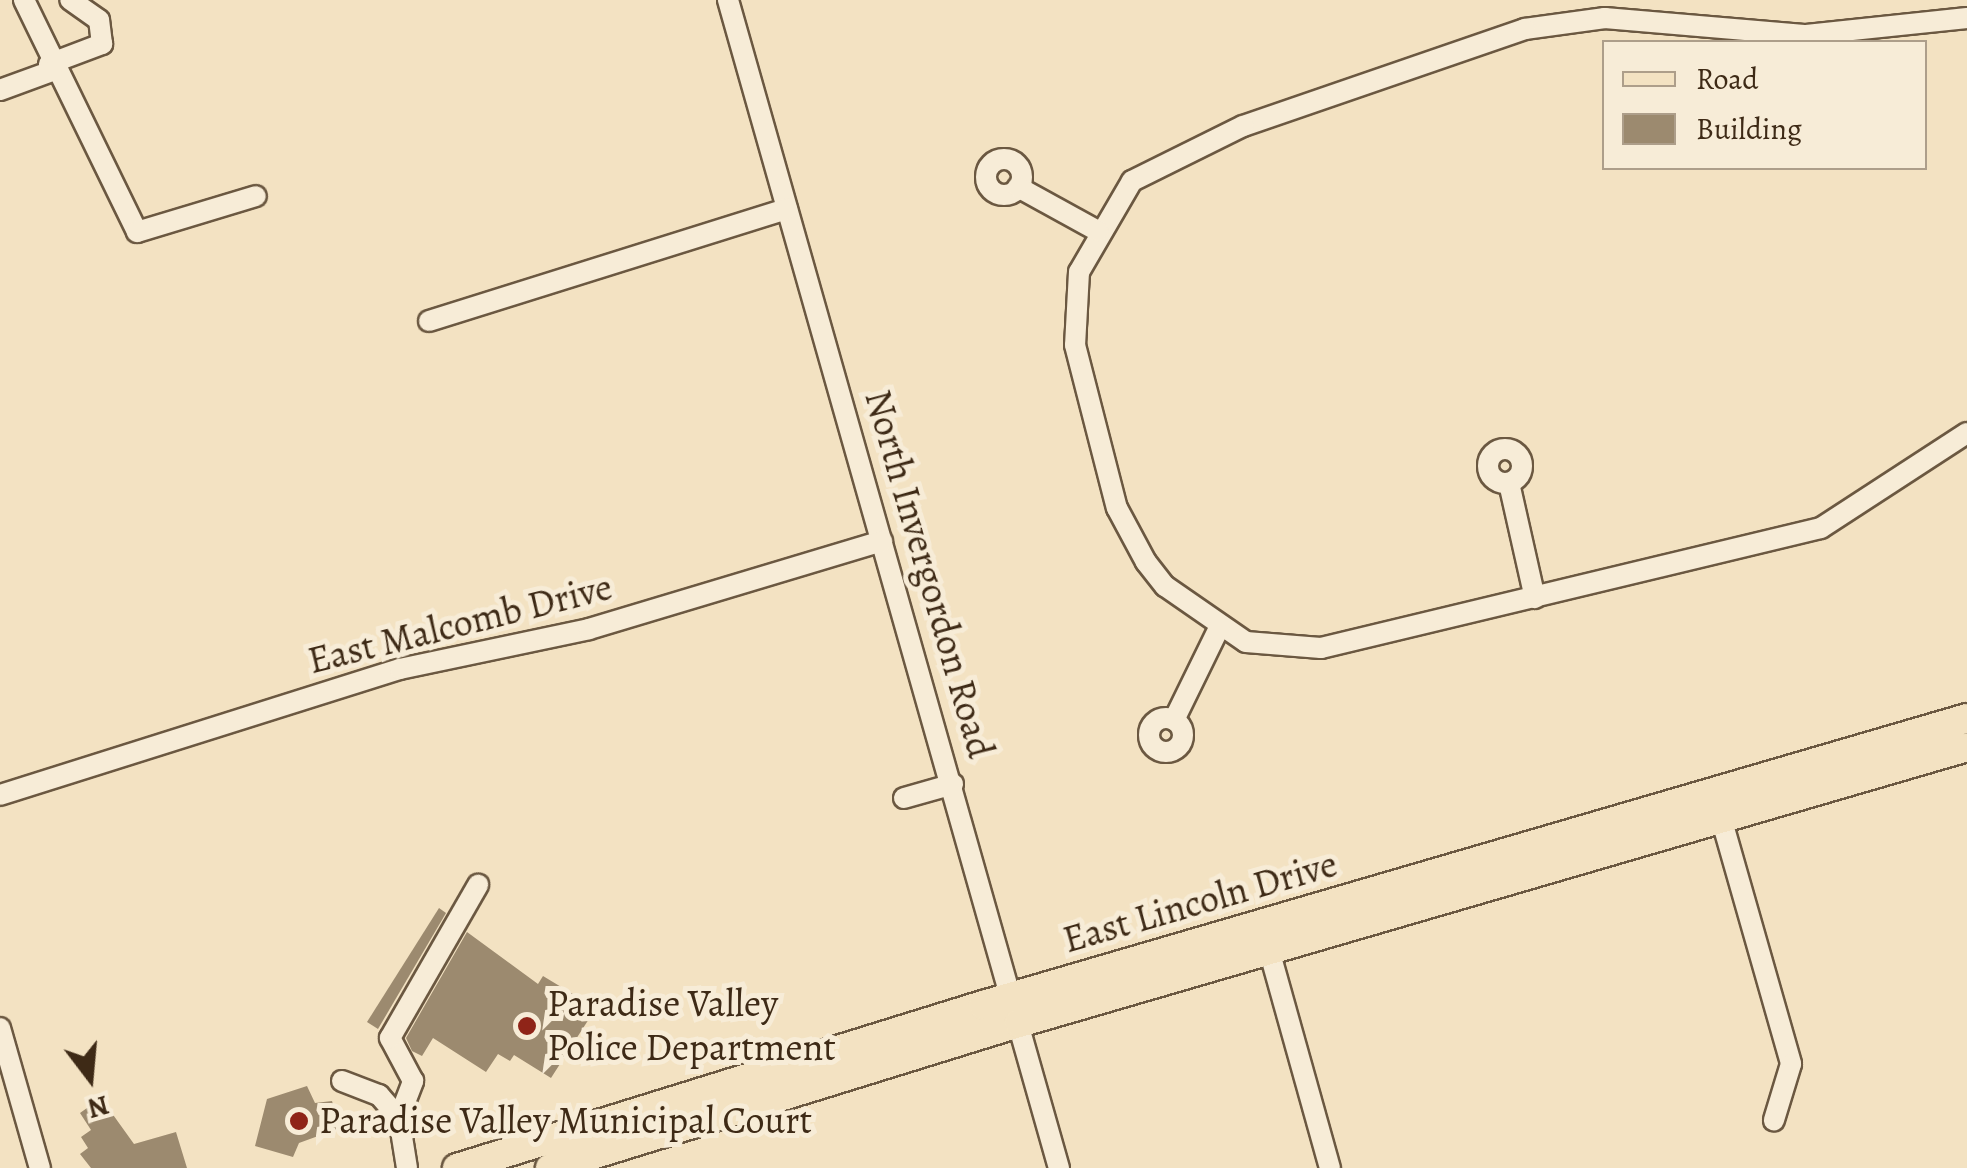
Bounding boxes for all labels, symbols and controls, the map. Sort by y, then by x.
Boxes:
legend [1602,40,1927,170]
text: Road [1696,59,1758,99]
text: Building [1696,109,1802,149]
street label: North Invergordon Road [855,385,1003,763]
street label: East Malcomb Drive [303,564,617,684]
street label: East Lincoln Drive [1058,841,1342,963]
place label: Paradise Valley Police Department [547,981,836,1070]
marker: Paradise Valley Police Department [516,1015,538,1037]
north arrow [40,1028,140,1128]
text: N [83,1086,113,1128]
place label: Paradise Valley Municipal Court [319,1098,812,1144]
marker: Paradise Valley Municipal Court [288,1110,310,1132]

